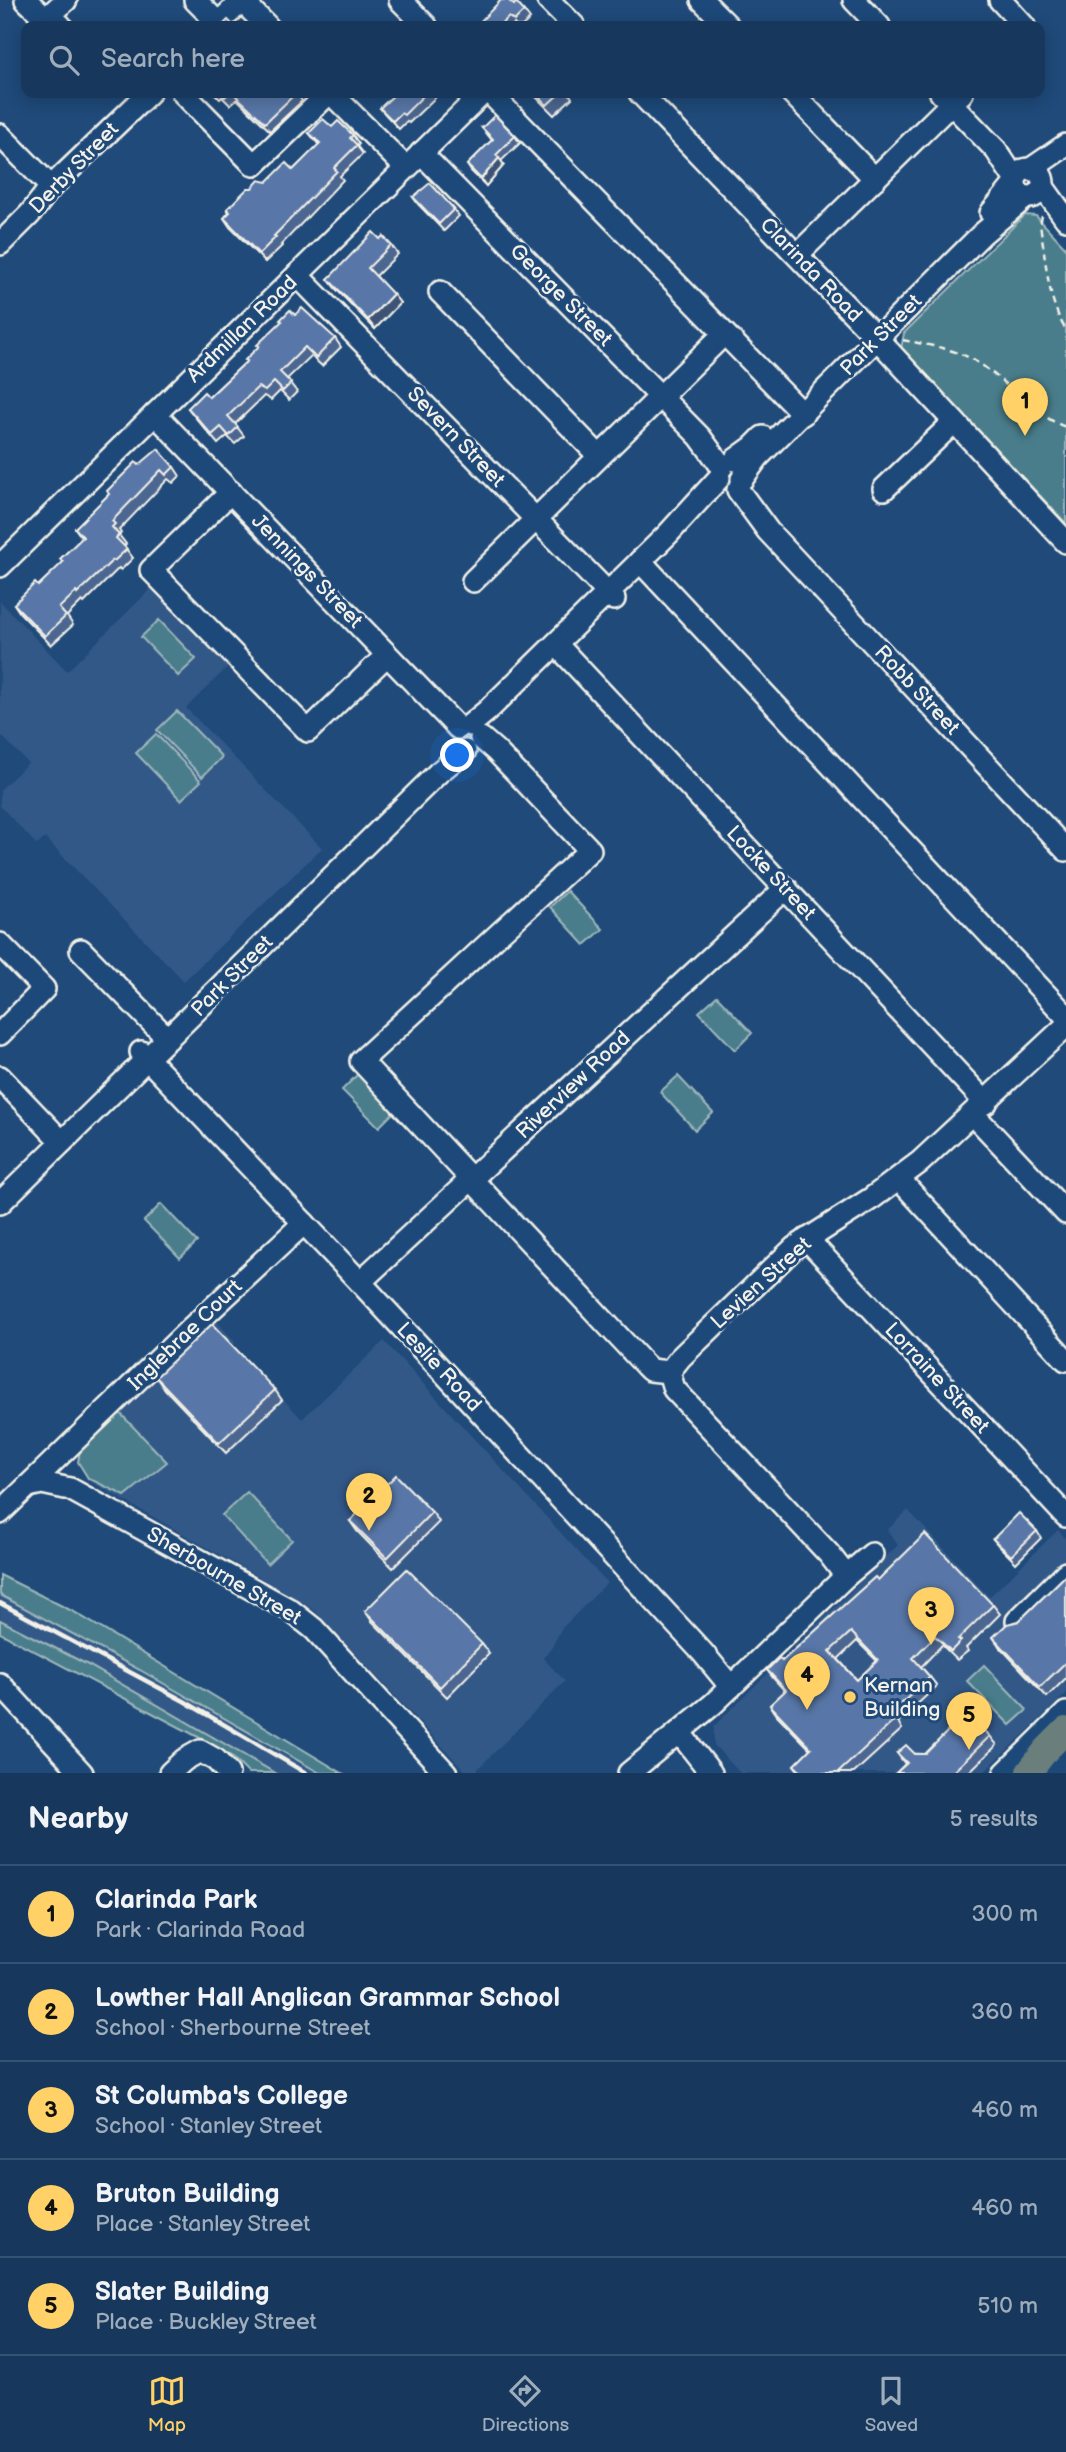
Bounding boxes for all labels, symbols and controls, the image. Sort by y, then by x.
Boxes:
search box [21,21,1045,98]
icon: search [45,41,83,79]
text: Search here [101,44,245,75]
street label: Derby Street [24,117,124,219]
street label: Clarinda Road [755,212,867,328]
street label: George Street [504,238,618,352]
street label: Ardmillan Road [182,270,302,388]
street label: Park Street [835,289,927,381]
pin: 1 [1002,378,1048,436]
street label: Severn Street [402,382,510,493]
street label: Jennings Street [246,509,368,634]
street label: Robb Street [869,640,965,740]
your location [440,738,474,772]
street label: Locke Street [721,821,821,926]
street label: Park Street [186,930,278,1022]
street label: Riverview Road [511,1026,635,1144]
street label: Levien Street [706,1231,817,1334]
street label: Inglebrae Court [123,1274,248,1396]
street label: Leslie Road [391,1317,487,1417]
street label: Lorraine Street [879,1317,995,1439]
pin: 2 [346,1473,392,1531]
street label: Sherbourne Street [142,1522,306,1631]
pin: 3 [908,1587,954,1645]
pin: 4 [784,1652,830,1710]
place label: Kernan Building [864,1673,940,1722]
marker: Kernan Building [842,1689,858,1705]
pin: 5 [946,1692,992,1750]
text: Nearby [28,1801,128,1837]
text: 5 results [950,1805,1038,1833]
text: Clarinda Park [95,1885,257,1916]
text: 1 [46,1900,56,1928]
text: 300 m [972,1900,1038,1928]
text: Park · Clarinda Road [95,1916,305,1944]
text: Lowther Hall Anglican Grammar School [95,1983,560,2014]
text: 2 [44,1998,58,2026]
text: 360 m [971,1998,1038,2026]
text: School · Sherbourne Street [95,2014,371,2042]
text: St Columba's College [95,2081,348,2112]
text: 3 [44,2096,58,2124]
text: 460 m [971,2096,1038,2124]
text: School · Stanley Street [95,2112,322,2140]
text: Bruton Building [95,2179,280,2210]
text: 4 [44,2194,58,2222]
text: 460 m [971,2194,1038,2222]
text: Place · Stanley Street [95,2210,310,2238]
text: Slater Building [95,2277,270,2308]
text: 5 [44,2292,58,2320]
text: 510 m [977,2292,1038,2320]
text: Place · Buckley Street [95,2308,317,2336]
tab: Map [148,2372,186,2437]
tab: Directions [482,2372,569,2437]
tab: Saved [865,2372,918,2437]

